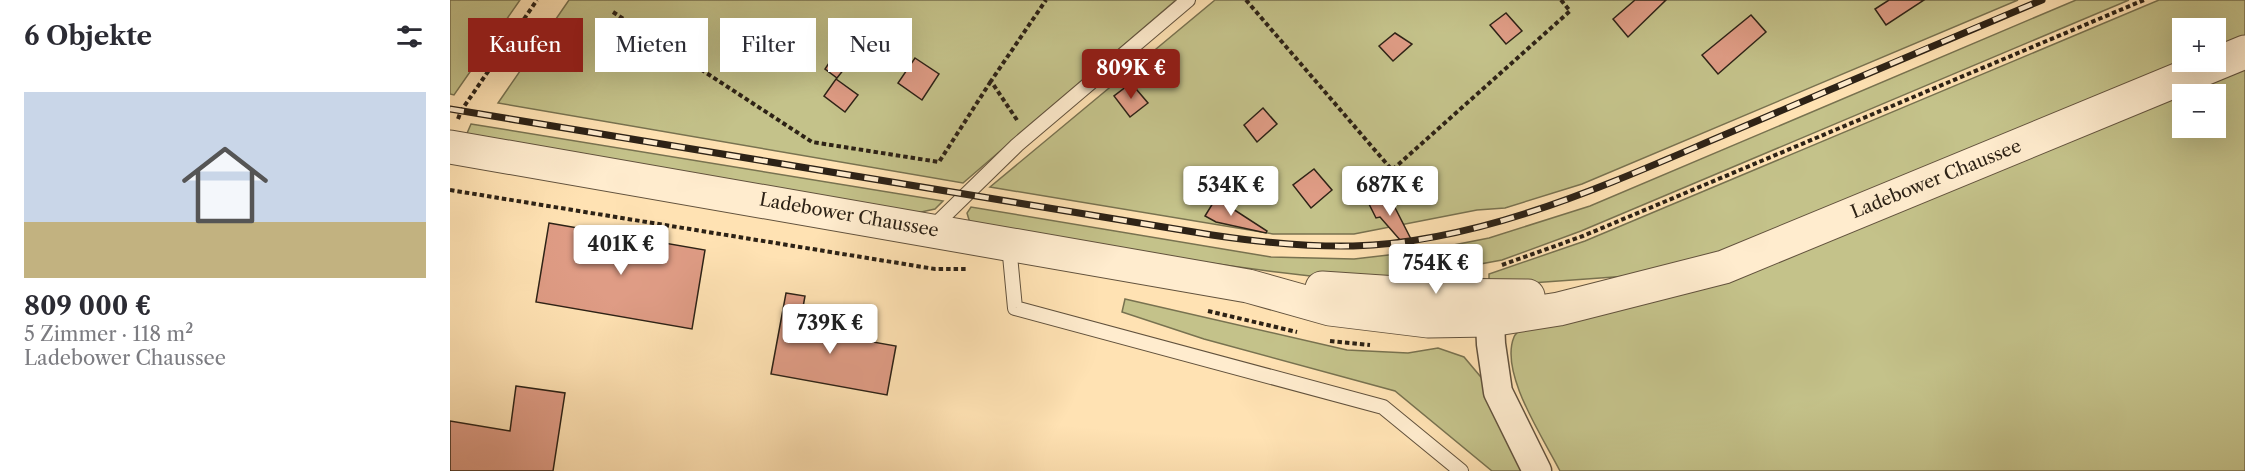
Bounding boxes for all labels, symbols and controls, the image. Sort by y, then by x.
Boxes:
chip: Kaufen [468,18,583,72]
chip: Mieten [595,18,708,72]
chip: Filter [720,18,816,72]
chip: Neu [828,18,912,72]
map controls [2172,18,2226,138]
button: + [2172,18,2226,72]
text: 6 Objekte [24,20,152,52]
icon: filters [393,20,426,53]
pin: 809K € [1082,49,1180,100]
text: 809K € [1096,56,1166,80]
button: − [2172,84,2226,138]
icon: home [171,131,279,239]
street label: Ladebower Chaussee [1848,135,2024,223]
pin: 534K € [1182,166,1280,217]
pin: 687K € [1341,166,1439,217]
text: 534K € [1197,173,1265,197]
text: 687K € [1356,173,1424,197]
street label: Ladebower Chaussee [758,188,940,242]
pin: 401K € [572,225,670,276]
text: 401K € [588,232,654,256]
pin: 754K € [1387,244,1485,295]
text: 754K € [1403,251,1469,275]
text: 809 000 € [24,290,151,322]
pin: 739K € [781,304,879,355]
text: 739K € [797,311,863,335]
text: 5 Zimmer · 118 m² [24,322,193,346]
text: Ladebower Chaussee [24,346,226,370]

